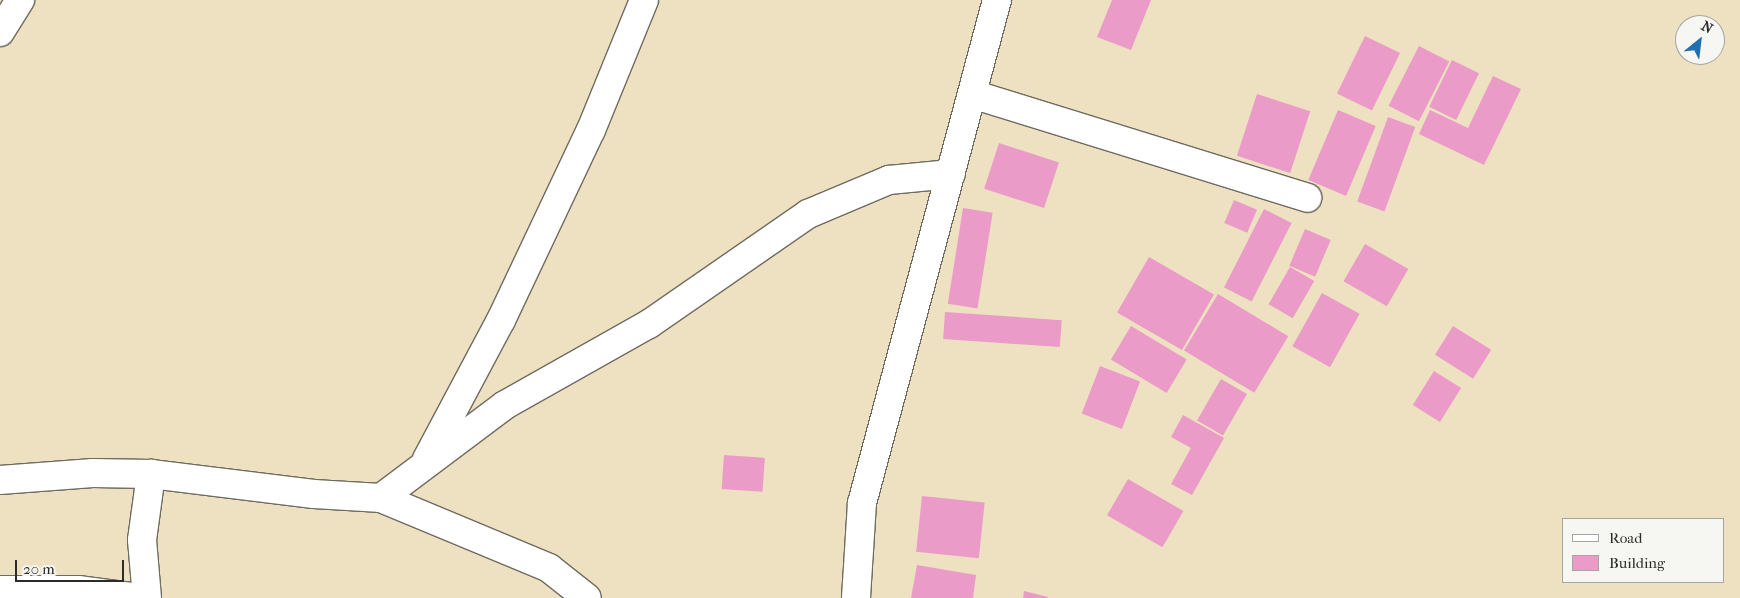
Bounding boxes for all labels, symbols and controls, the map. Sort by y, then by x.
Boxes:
north arrow [1675,15,1725,65]
text: N [1698,17,1716,37]
legend [1562,518,1725,583]
text: Road [1609,529,1642,547]
scale bar [18,550,126,582]
text: Building [1609,554,1665,572]
text: 20 m [23,560,55,578]

